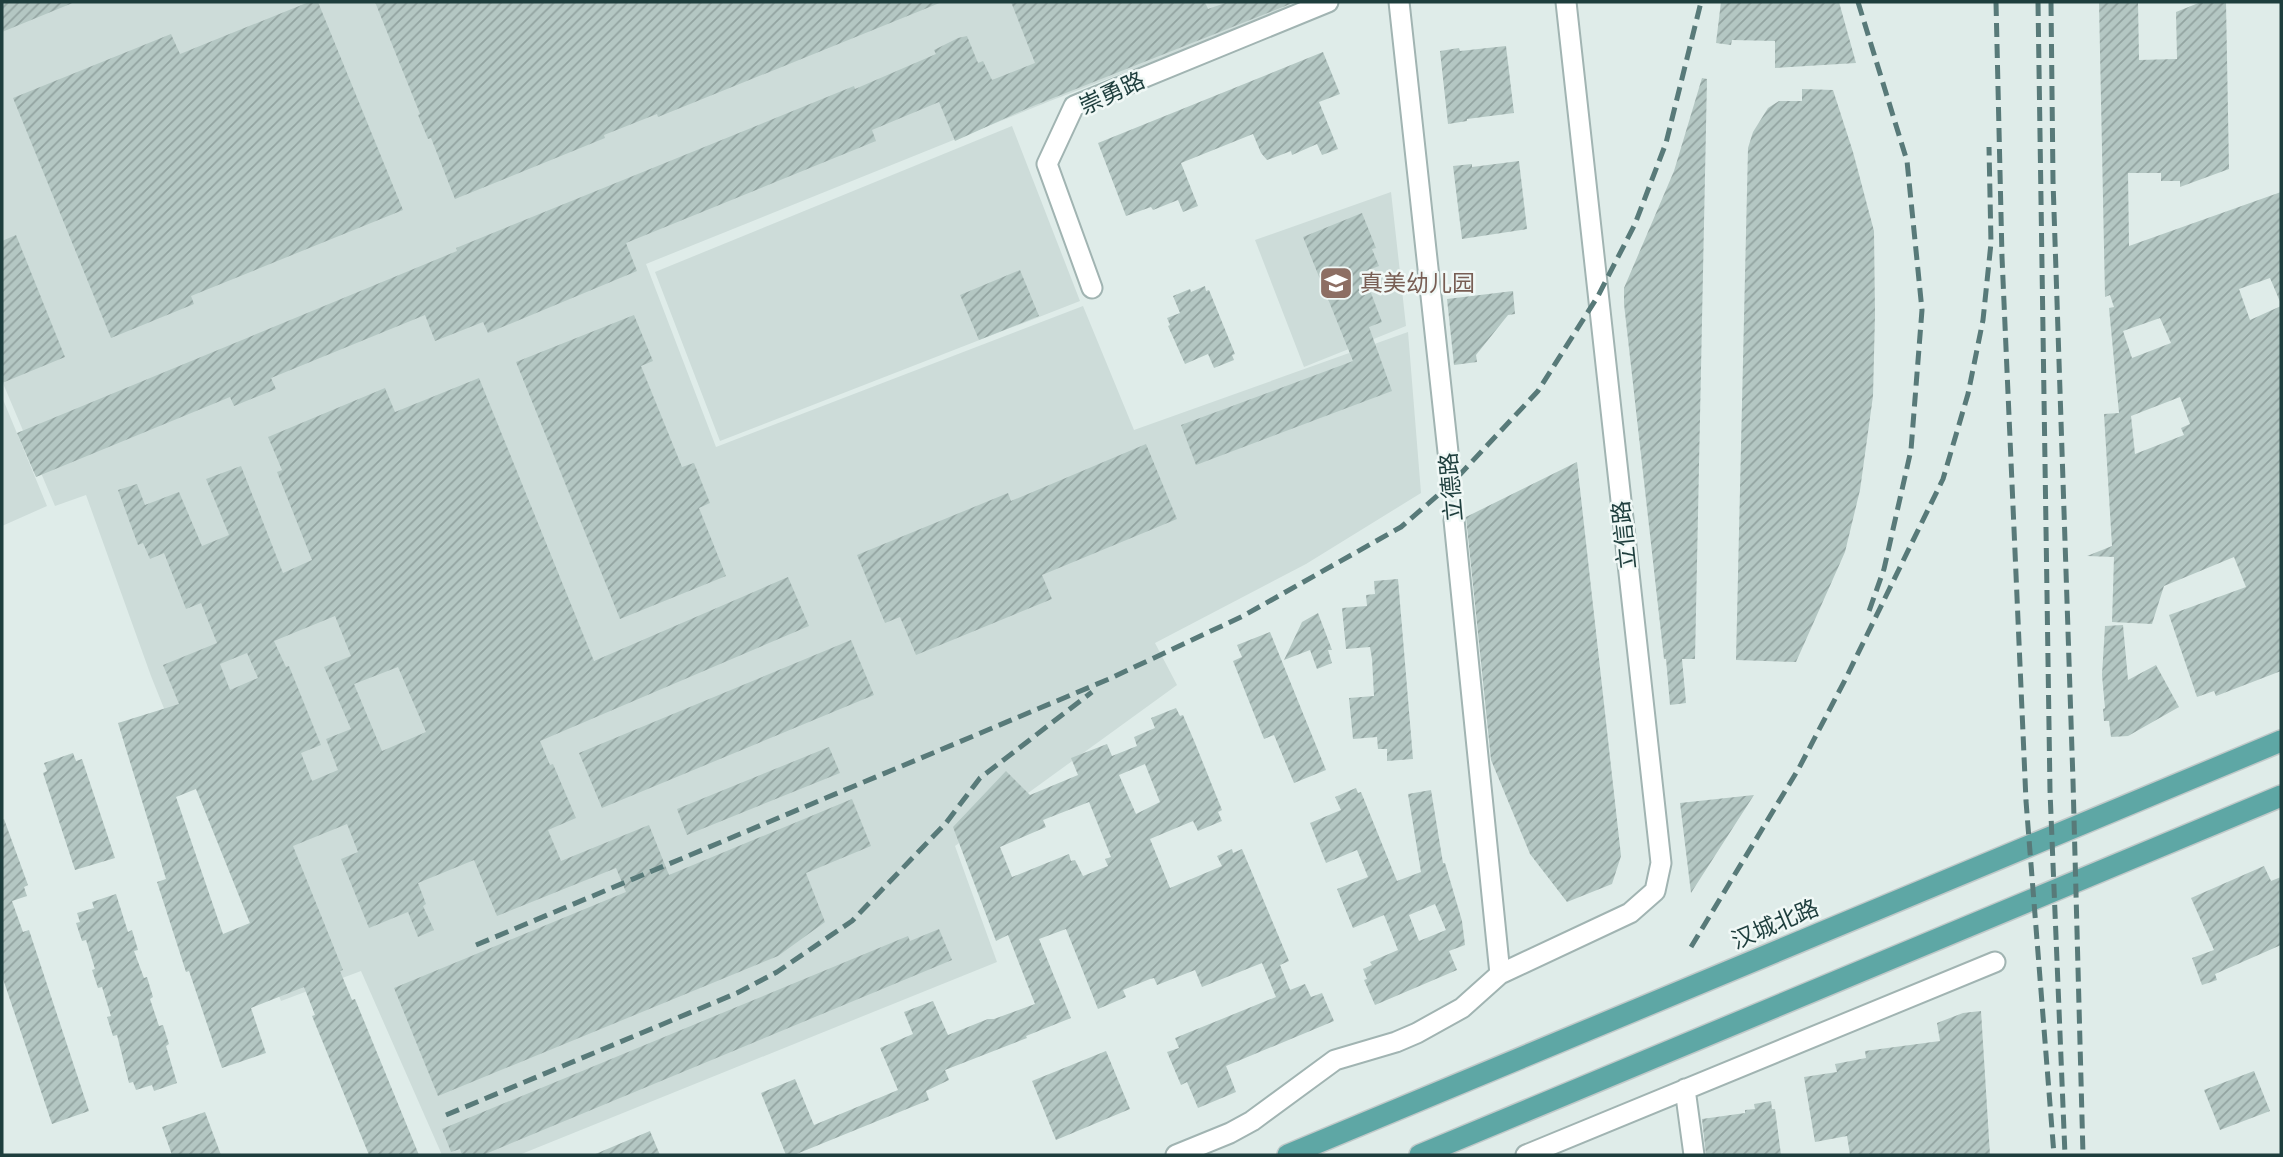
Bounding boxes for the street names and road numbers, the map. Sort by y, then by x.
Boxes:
street label: 崇勇路 [1075,66,1149,119]
street label: 立德路 [1434,451,1467,523]
street label: 立信路 [1606,499,1641,571]
street label: 汉城北路 [1727,893,1822,954]

